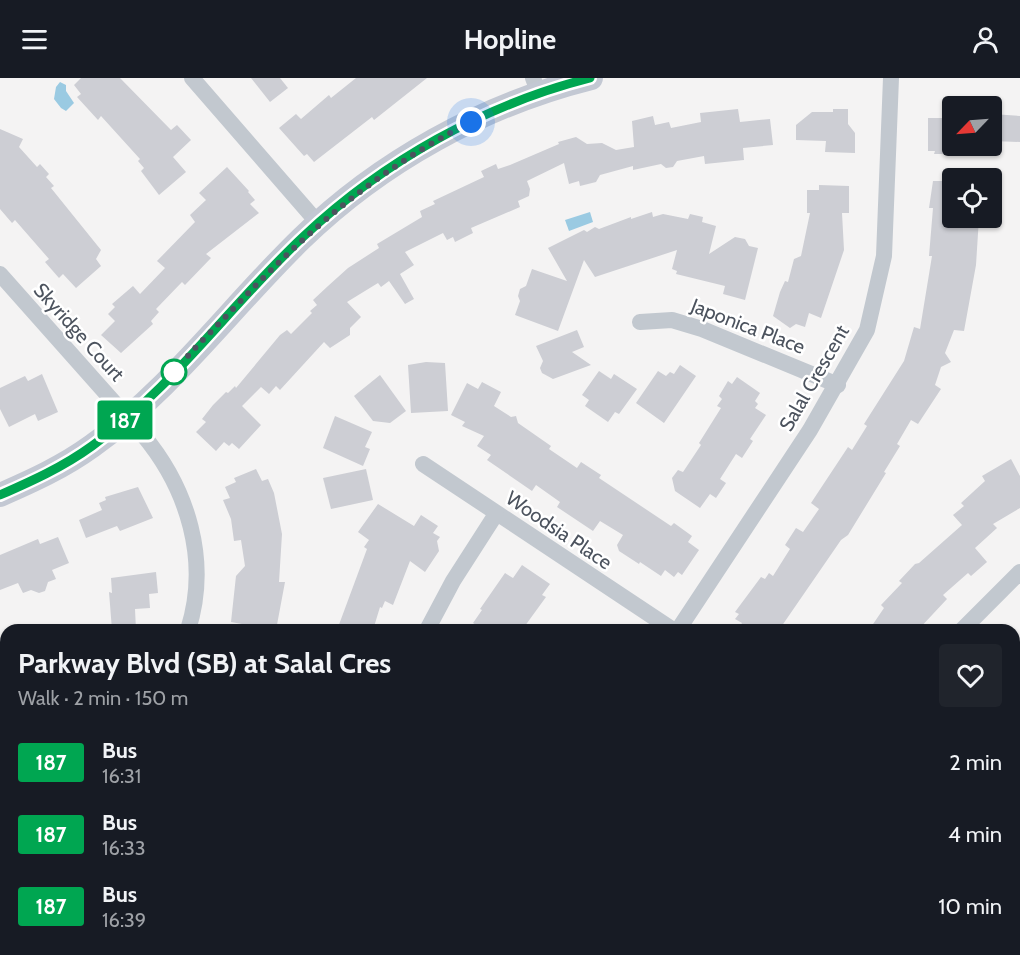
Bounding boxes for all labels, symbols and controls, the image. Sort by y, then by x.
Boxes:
icon: menu [18,23,51,56]
text: Hopline [464,23,556,56]
icon: person [969,23,1002,56]
north arrow [942,96,1002,156]
map controls [942,96,1002,228]
your location [456,107,486,137]
button: locate [942,168,1002,228]
street label: Skyridge Court [29,278,129,386]
street label: Japonica Place [687,293,808,359]
street label: Salal Crescent [774,320,854,435]
unlabelled marker [161,359,187,385]
line badge: 187 [90,400,160,440]
text: 187 [109,408,141,433]
street label: Woodsia Place [501,486,617,574]
button: heart [939,644,1002,707]
text: Parkway Blvd (SB) at Salal Cres [18,646,391,680]
text: Walk · 2 min · 150 m [18,686,188,710]
text: Bus [102,737,137,764]
text: 2 min [949,749,1002,776]
text: 187 [35,750,67,775]
text: 16:31 [102,764,141,788]
text: Bus [102,809,137,836]
text: 4 min [948,821,1002,848]
text: 187 [35,822,67,847]
text: 16:33 [102,836,146,860]
text: Bus [102,881,137,908]
text: 10 min [938,893,1002,920]
text: 187 [35,894,67,919]
text: 16:39 [102,908,146,932]

